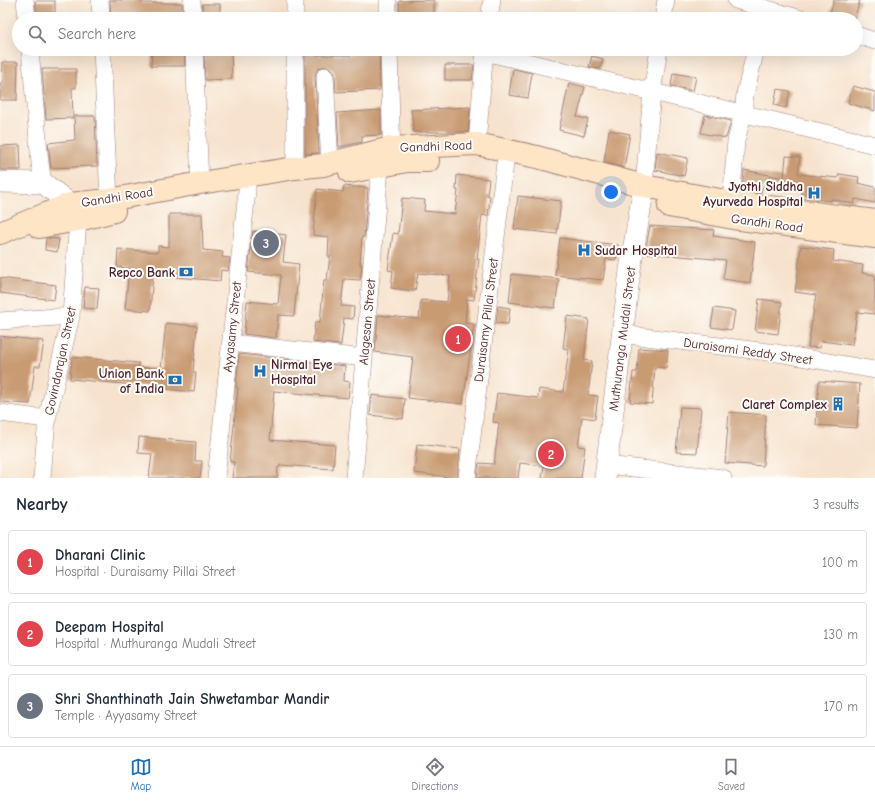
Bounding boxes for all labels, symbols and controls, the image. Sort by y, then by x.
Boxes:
search box [12,12,863,56]
icon: search [26,23,48,45]
text: Search here [58,25,136,43]
street label: Gandhi Road [400,137,472,155]
place label: Jyothi Siddha Ayurveda Hospital [703,179,803,209]
your location [601,182,621,202]
street label: Gandhi Road [80,184,154,210]
hospital icon: Jyothi Siddha Ayurveda Hospital [806,185,822,201]
street label: Gandhi Road [730,211,804,235]
pin: 3 [253,228,279,258]
hospital icon: Sudar Hospital [576,242,592,258]
place label: Sudar Hospital [595,243,677,258]
street label: Duraisamy Pillai Street [471,256,501,383]
bank icon: Repco Bank [178,264,194,280]
place label: Repco Bank [109,265,176,280]
street label: Muthuranga Mudali Street [606,265,638,412]
street label: Alagesan Street [356,277,378,366]
street label: Ayyasamy Street [220,280,244,373]
street label: Govindarajan Street [41,304,79,417]
pin: 1 [445,324,471,354]
street label: Duraisami Reddy Street [683,335,815,368]
place label: Nirmal Eye Hospital [271,357,333,387]
hospital icon: Nirmal Eye Hospital [252,363,268,379]
place label: Union Bank of India [99,366,165,396]
bank icon: Union Bank of India [167,372,183,388]
building icon: Claret Complex [830,396,846,412]
place label: Claret Complex [742,397,828,412]
pin: 2 [538,439,564,469]
text: Nearby [16,495,67,514]
text: 3 results [813,497,859,512]
text: Dharani Clinic [55,546,145,564]
text: 1 [27,555,33,570]
text: 100 m [822,555,858,570]
text: Hospital · Duraisamy Pillai Street [55,564,235,579]
text: Deepam Hospital [55,618,164,636]
text: 2 [27,627,33,642]
text: 130 m [823,627,858,642]
text: Hospital · Muthuranga Mudali Street [55,636,256,651]
text: Shri Shanthinath Jain Shwetambar Mandir [55,690,329,708]
text: 3 [27,699,33,714]
text: 170 m [824,699,858,714]
text: Temple · Ayyasamy Street [55,708,196,723]
tab: Map [130,756,152,793]
tab: Directions [412,756,458,793]
tab: Saved [718,756,745,793]

